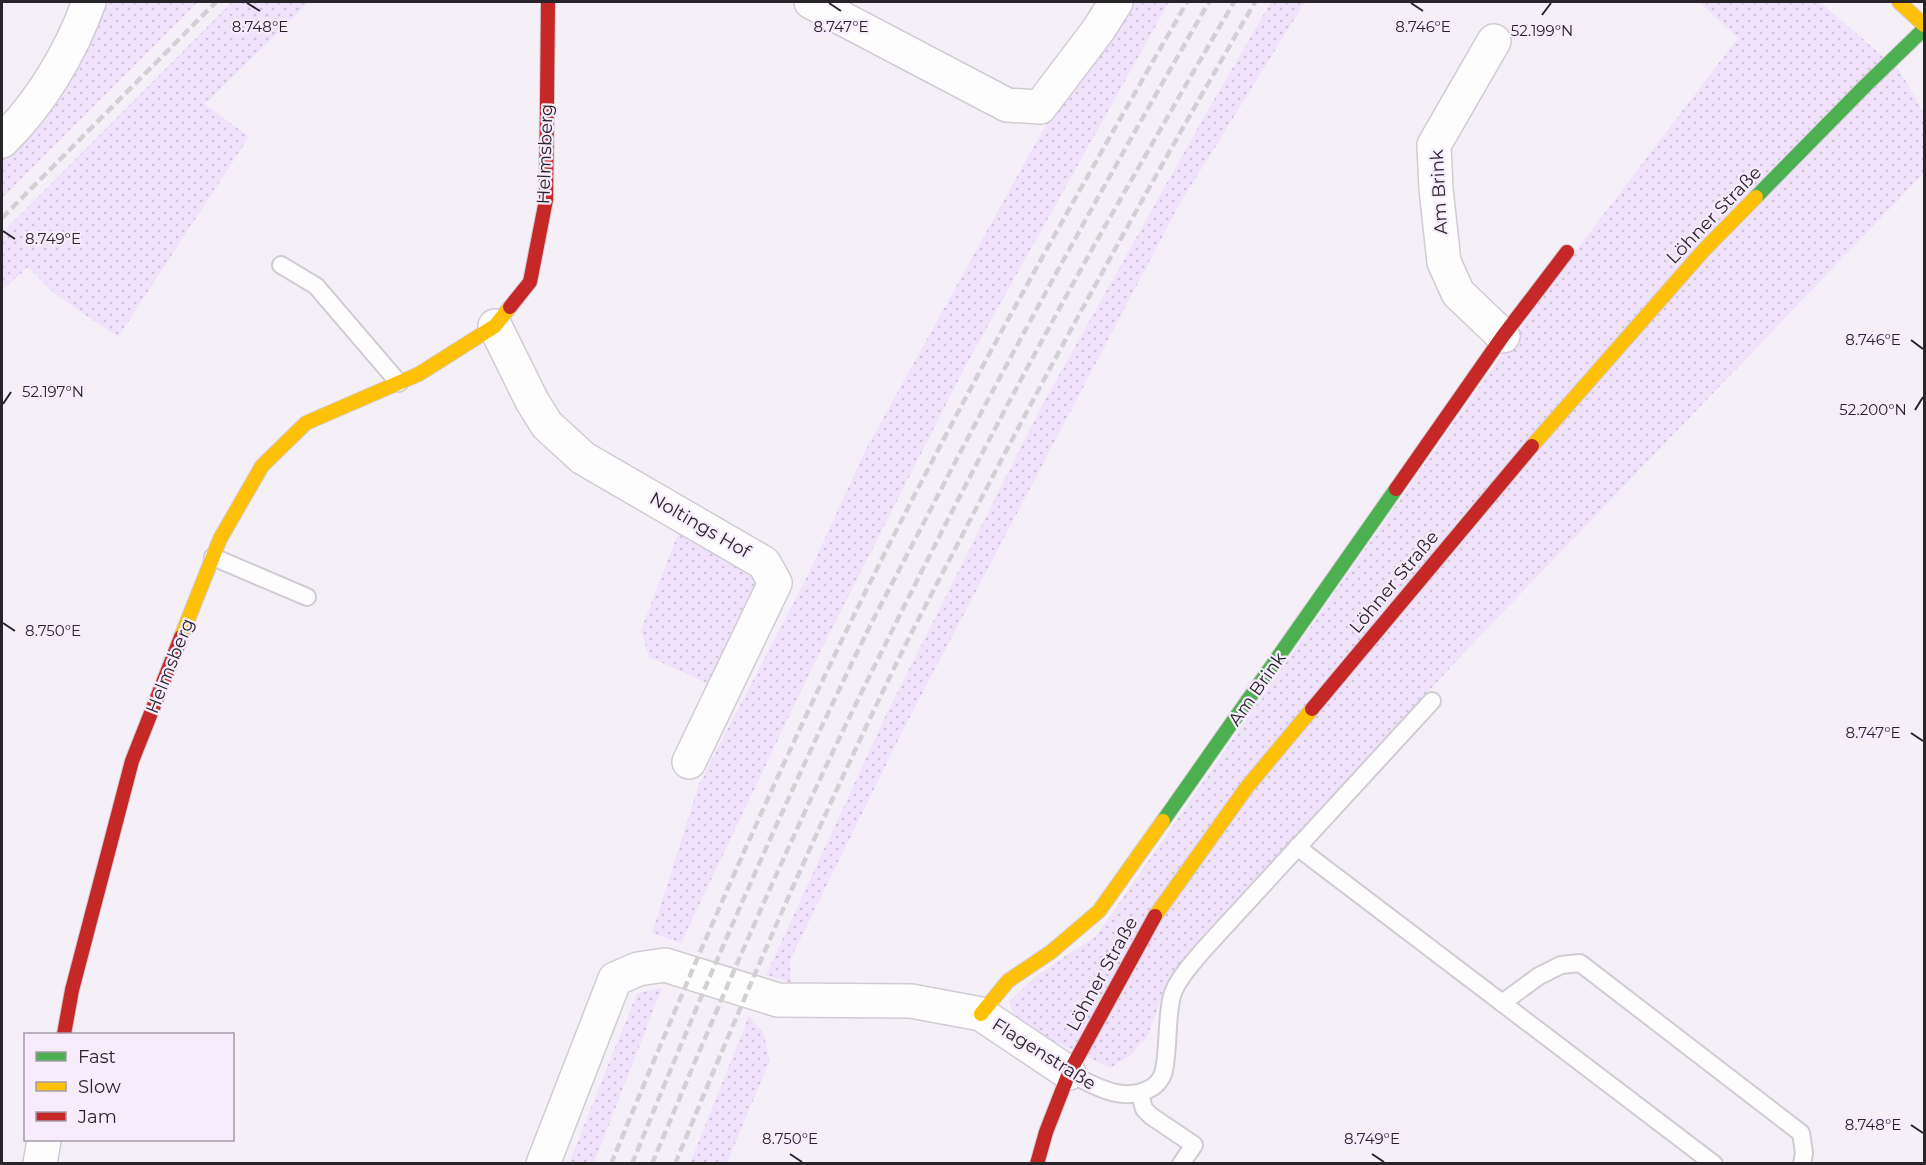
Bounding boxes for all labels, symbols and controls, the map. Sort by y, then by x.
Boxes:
text: 8.748°E [232,17,288,36]
text: 8.747°E [814,17,868,36]
text: 8.746°E [1395,17,1451,36]
text: 52.199°N [1511,21,1573,40]
street label: Helmsberg [532,103,558,205]
street label: Am Brink [1426,149,1452,235]
street label: Löhner Straße [1662,161,1766,268]
text: 8.749°E [25,229,81,248]
text: 8.746°E [1845,330,1901,349]
text: 52.197°N [22,382,84,401]
text: 52.200°N [1839,400,1907,419]
street label: Noltings Hof [646,487,755,563]
street label: Löhner Straße [1345,526,1443,638]
street label: Helmsberg [141,615,199,717]
text: 8.750°E [25,621,81,640]
street label: Am Brink [1224,648,1291,730]
text: 8.747°E [1846,723,1900,742]
street label: Löhner Straße [1062,913,1143,1035]
street label: Flagenstraße [988,1013,1100,1095]
legend [24,1033,234,1141]
text: Fast [78,1046,116,1068]
text: Slow [78,1076,121,1098]
text: Jam [77,1106,117,1128]
text: 8.748°E [1845,1115,1901,1134]
text: 8.750°E [762,1129,818,1148]
text: 8.749°E [1344,1129,1400,1148]

